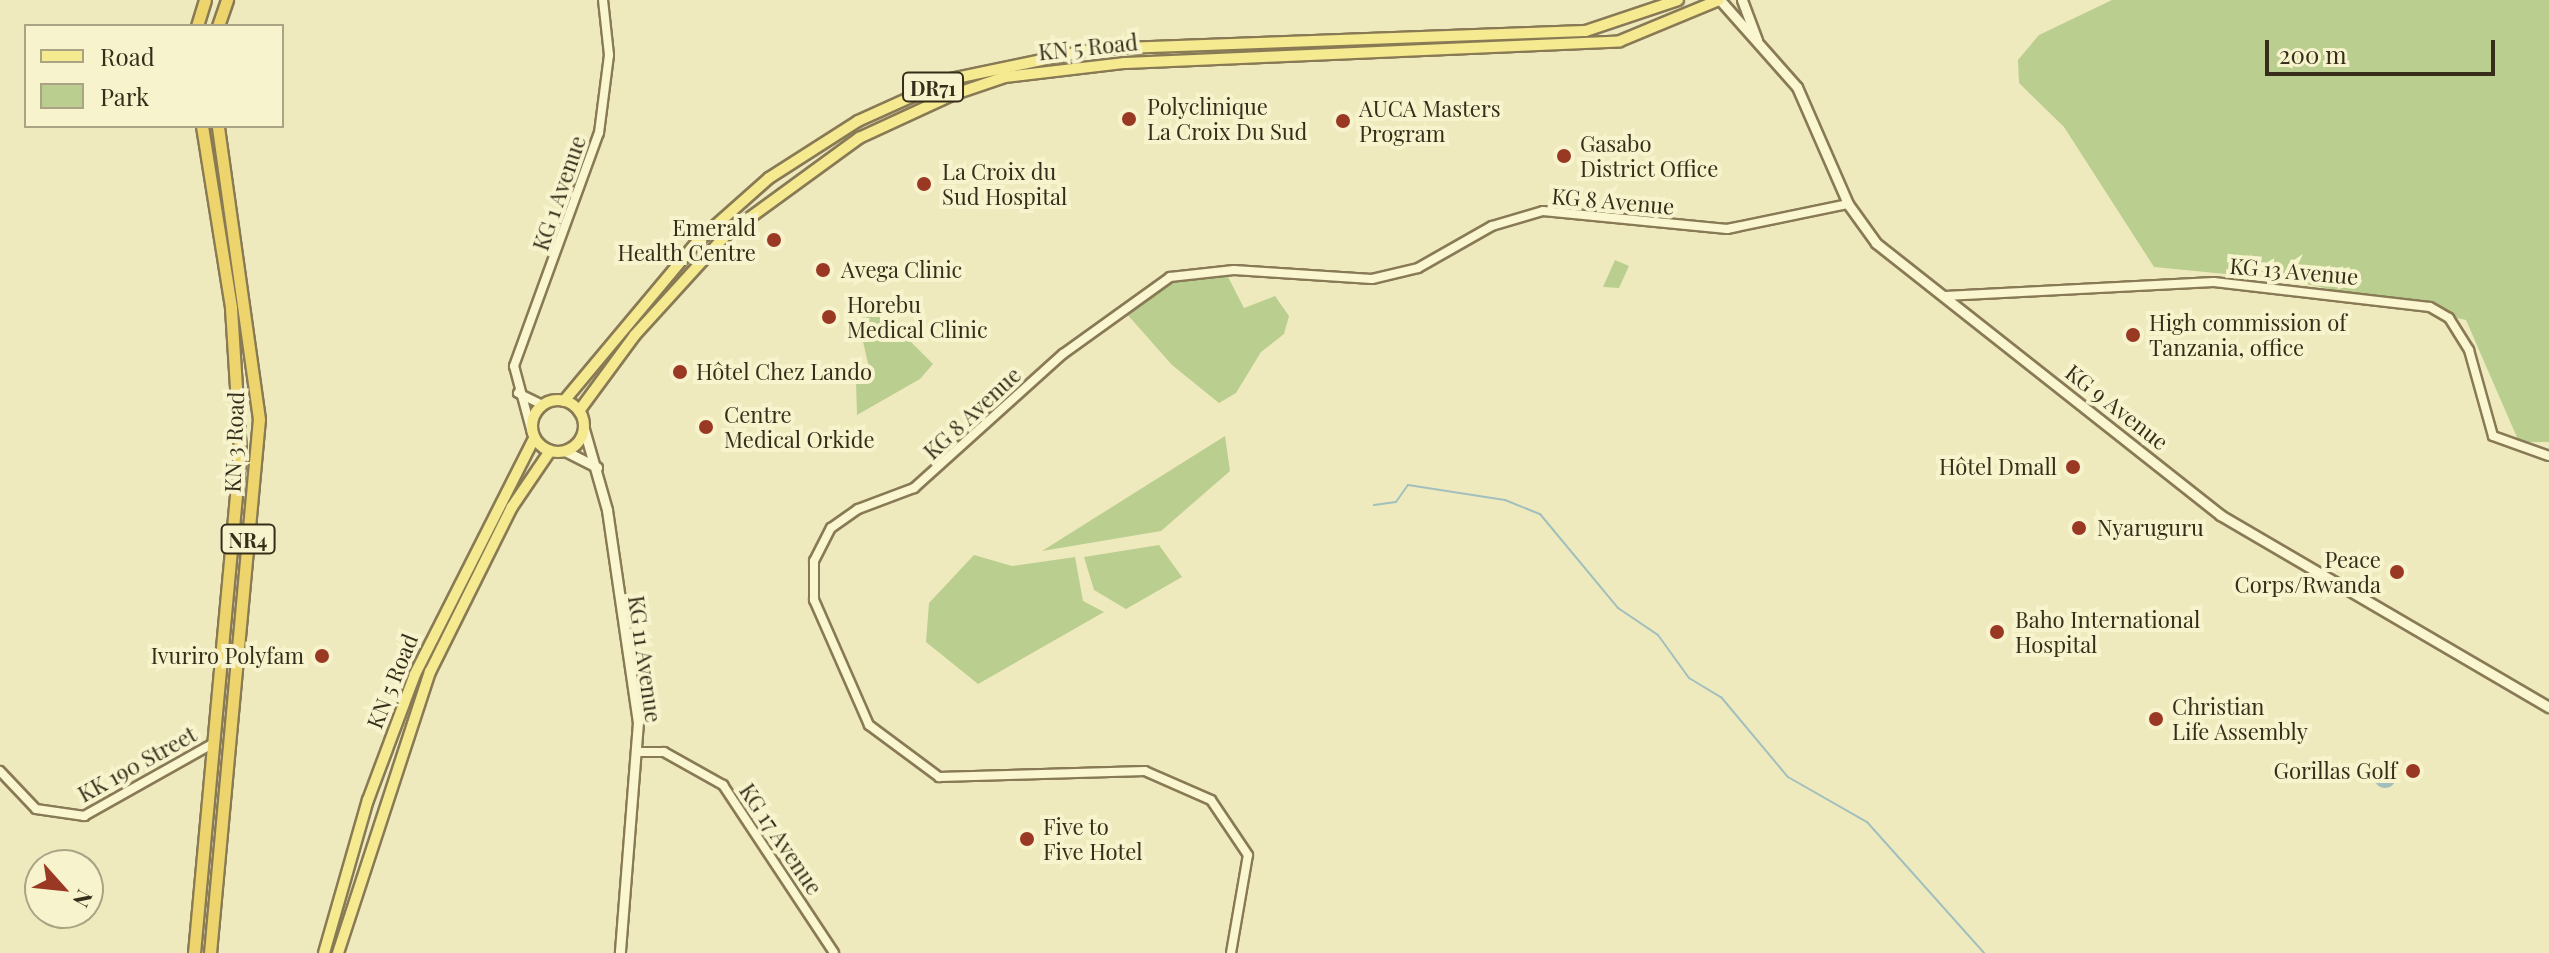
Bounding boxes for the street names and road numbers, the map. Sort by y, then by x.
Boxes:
street label: KN 5 Road [1037,29,1139,65]
road number: DR71 [901,71,965,103]
street label: KG 1 Avenue [527,132,591,254]
street label: KG 8 Avenue [1550,182,1676,220]
street label: KG 13 Avenue [2228,252,2360,290]
street label: KG 9 Avenue [2060,359,2174,455]
street label: KG 8 Avenue [918,361,1026,465]
street label: KN 3 Road [219,391,249,493]
road number: NR4 [220,523,276,555]
street label: KG 11 Avenue [623,593,667,725]
street label: KN 5 Road [361,630,423,732]
street label: KK 190 Street [73,721,201,807]
street label: KG 17 Avenue [734,778,828,900]

